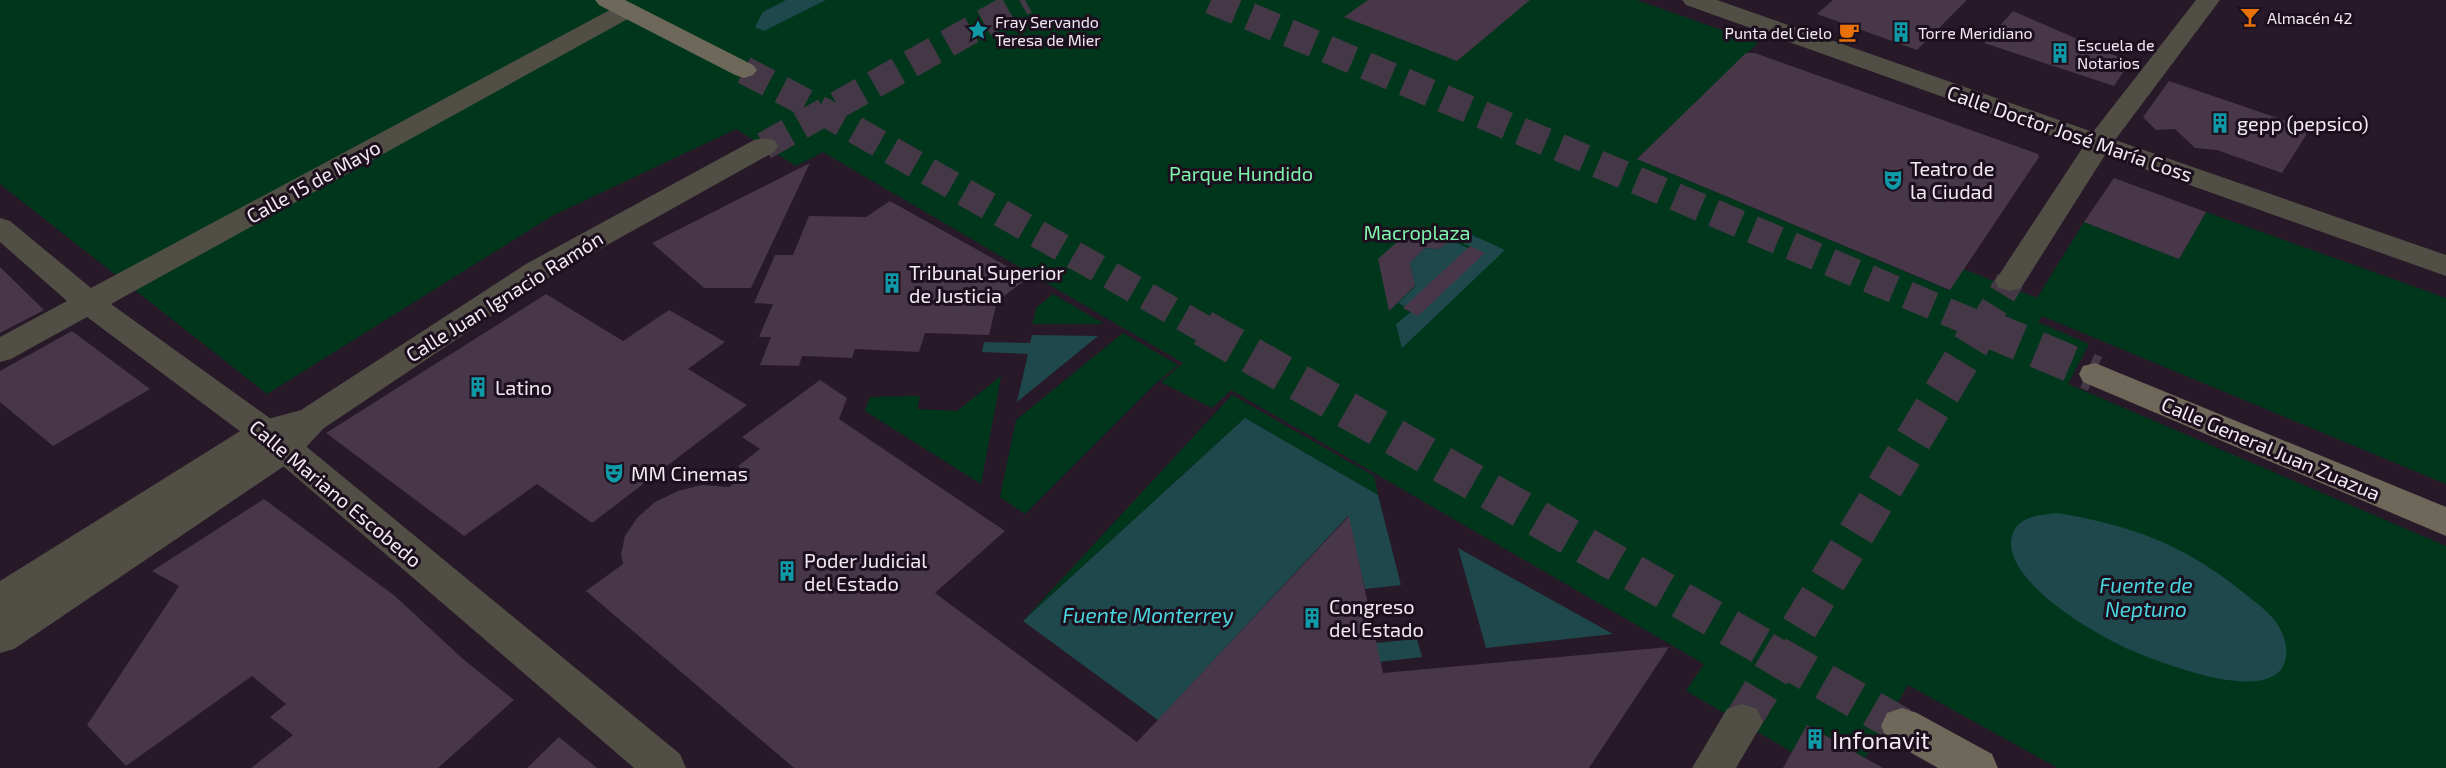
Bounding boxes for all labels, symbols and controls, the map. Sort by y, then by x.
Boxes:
bar icon: Almacén 42 [2238,5,2262,29]
place label: Almacén 42 [2267,8,2353,27]
place label: Fray Servando Teresa de Mier [995,12,1101,49]
place icon: Fray Servando Teresa de Mier [966,18,990,42]
cafe icon: Punta del Cielo [1837,20,1861,44]
building icon: Torre Meridiano [1889,20,1913,44]
place label: Punta del Cielo [1724,23,1832,42]
place label: Torre Meridiano [1918,23,2033,42]
place label: Escuela de Notarios [2077,35,2155,72]
building icon: Escuela de Notarios [2048,41,2072,65]
street label: Calle Doctor José María Coss [1944,80,2196,186]
building icon: gepp (pepsico) [2208,111,2232,135]
place label: gepp (pepsico) [2237,111,2369,135]
street label: Calle 15 de Mayo [242,134,384,228]
place label: Teatro de la Ciudad [1910,156,1995,203]
park label: Parque Hundido [1169,161,1313,185]
theatre icon: Teatro de la Ciudad [1881,168,1905,192]
park label: Macroplaza [1363,220,1471,244]
street label: Calle Juan Ignacio Ramón [401,225,607,367]
place label: Tribunal Superior de Justicia [909,260,1064,307]
building icon: Tribunal Superior de Justicia [880,271,904,295]
building icon: Latino [466,375,490,399]
place label: Latino [495,375,552,399]
street label: Calle General Juan Zuazua [2158,391,2384,505]
street label: Calle Mariano Escobedo [245,414,427,572]
theatre icon: MM Cinemas [602,461,626,485]
place label: MM Cinemas [631,461,748,485]
place label: Poder Judicial del Estado [804,548,927,595]
building icon: Poder Judicial del Estado [775,559,799,583]
water label: Fuente de Neptuno [2099,572,2193,621]
place label: Congreso del Estado [1329,594,1424,641]
water label: Fuente Monterrey [1063,602,1233,628]
building icon: Congreso del Estado [1300,606,1324,630]
place label: Infonavit [1832,725,1930,754]
building icon: Infonavit [1803,727,1827,751]

